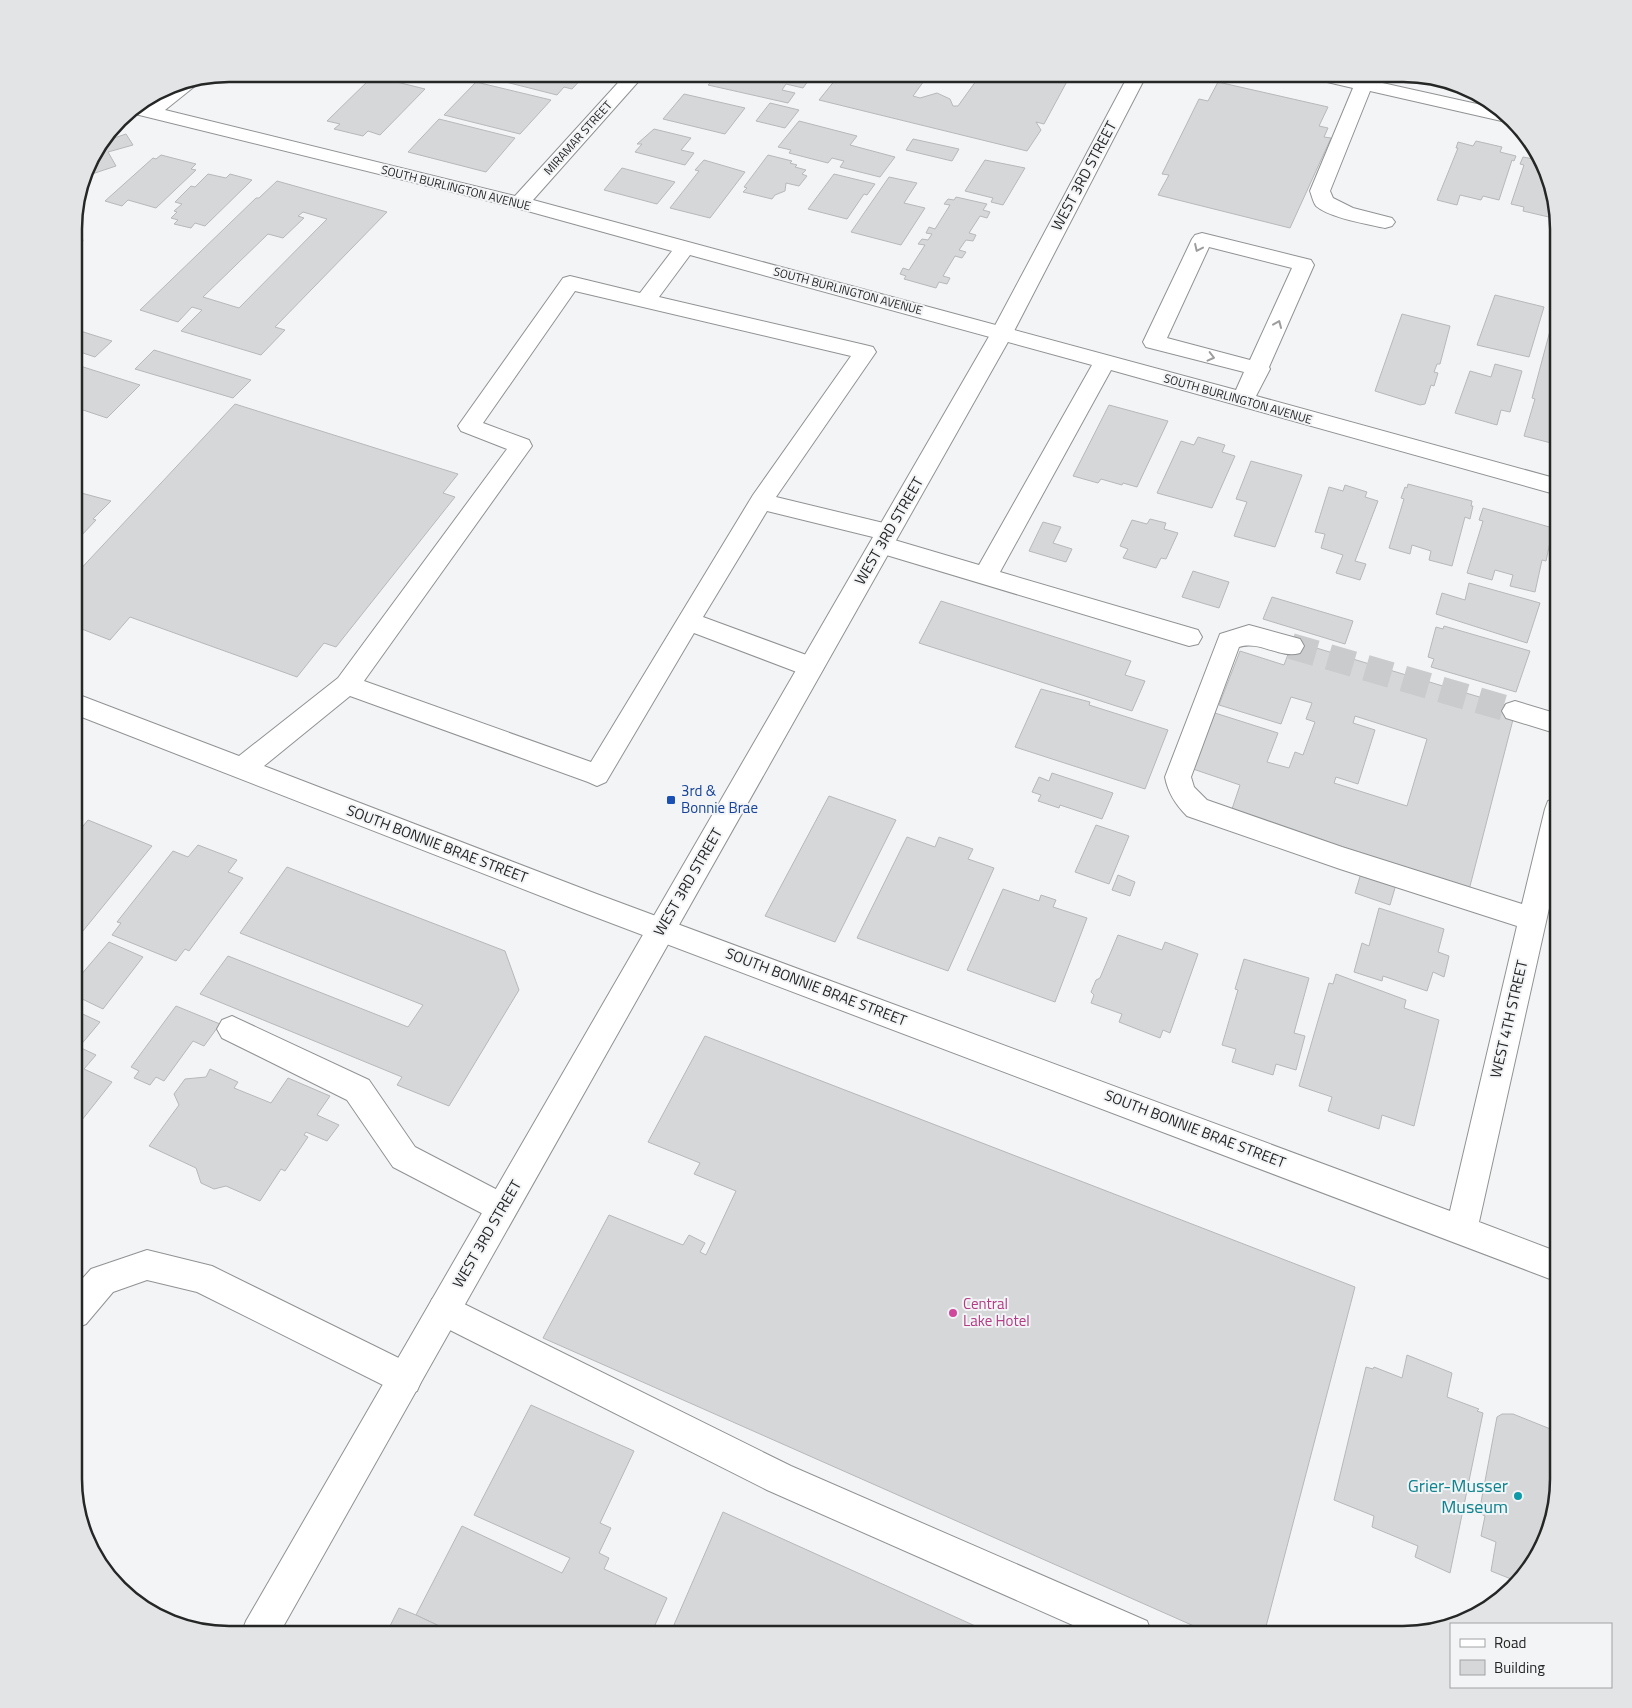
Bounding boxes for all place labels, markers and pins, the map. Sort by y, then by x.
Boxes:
place label: 3rd & Bonnie Brae [681,779,758,819]
marker: 3rd & Bonnie Brae [665,794,677,806]
place label: Central Lake Hotel [963,1292,1030,1332]
marker: Central Lake Hotel [947,1307,959,1319]
place label: Grier-Musser Museum [1408,1472,1508,1520]
marker: Grier-Musser Museum [1512,1490,1524,1502]

